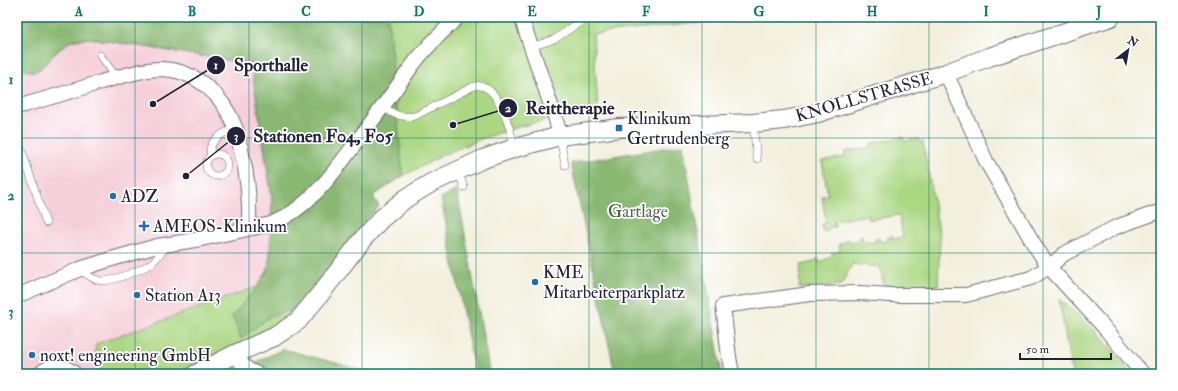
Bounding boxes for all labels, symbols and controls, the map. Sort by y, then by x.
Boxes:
text: A [74,4,84,20]
text: B [188,4,196,20]
text: C [301,4,311,20]
text: D [414,4,425,20]
text: E [527,4,537,20]
text: F [642,4,651,20]
text: G [754,4,765,20]
text: H [867,4,878,20]
text: I [983,4,989,20]
text: J [1095,4,1102,21]
north arrow [1108,30,1148,70]
text: N [1124,33,1141,51]
callout: Sporthalle [206,50,316,80]
text: Sporthalle [234,54,308,77]
text: 1 [214,58,218,73]
street label: KNOLLSTRASSE [793,67,935,127]
text: 1 [9,72,14,88]
callout: Reittherapie [498,93,623,123]
text: Reittherapie [526,97,615,120]
text: 2 [505,101,511,116]
place label: Klinikum Gertrudenberg [627,108,730,149]
callout: Stationen F04, F05 [226,121,401,151]
marker: Klinikum Gertrudenberg [614,123,624,133]
text: Stationen F04, F05 [253,125,394,148]
text: 3 [234,129,239,144]
place label: ADZ [120,186,159,207]
text: 2 [8,188,15,204]
marker: ADZ [108,191,118,201]
park label: Gartlage [608,201,668,222]
place label: AMEOS-Klinikum [152,216,287,237]
marker: AMEOS-Klinikum [138,220,150,232]
place label: KME Mitarbeiterparkplatz [543,262,685,304]
marker: KME Mitarbeiterparkplatz [530,277,540,287]
place label: Station A13 [145,285,221,306]
marker: Station A13 [132,290,142,300]
text: 3 [9,304,14,320]
scale bar [1020,335,1111,361]
text: 50 m [1026,342,1050,357]
place label: noxt! engineering GmbH [40,345,211,366]
marker: noxt! engineering GmbH [27,350,37,360]

